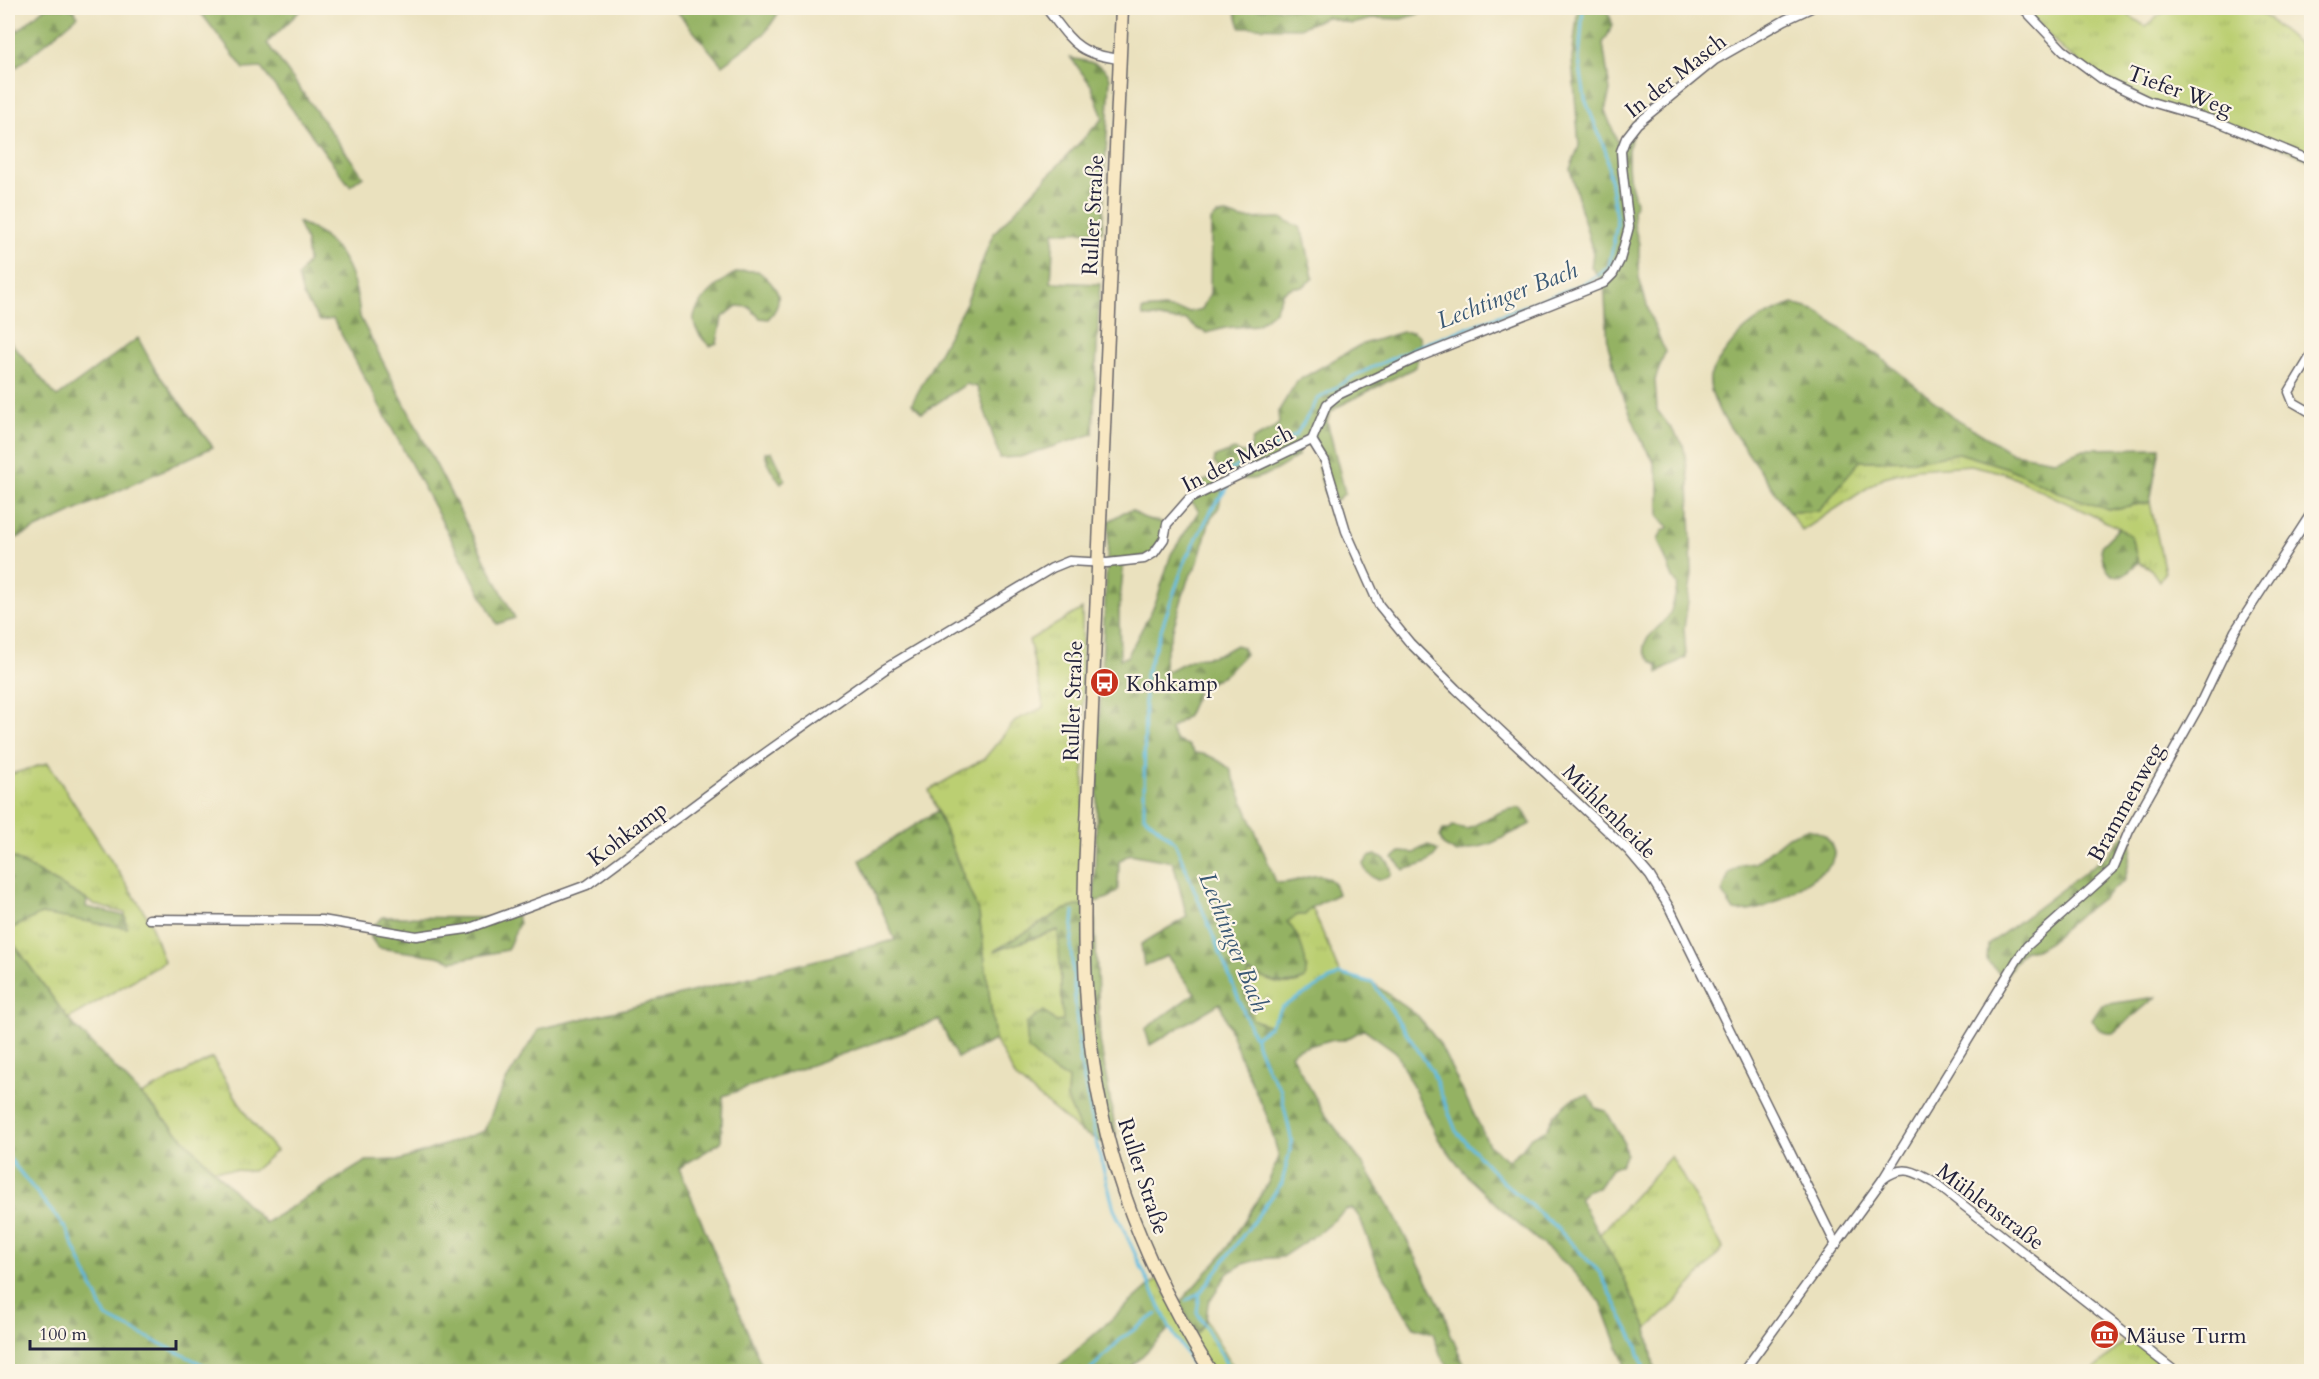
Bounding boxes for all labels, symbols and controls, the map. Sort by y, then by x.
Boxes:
street label: In der Masch [1619,27,1733,125]
street label: Tiefer Weg [2123,58,2237,124]
street label: Ruller Straße [1075,154,1111,276]
water label: Lechtinger Bach [1432,253,1583,337]
street label: In der Masch [1177,418,1298,500]
street label: Ruller Straße [1056,640,1090,762]
bus stop icon: Kohkamp [1089,667,1121,699]
place label: Kohkamp [1126,669,1218,699]
street label: Brammenweg [2081,737,2171,868]
street label: Mühlenheide [1555,758,1663,866]
street label: Kohkamp [582,794,673,873]
water label: Lechtinger Bach [1191,867,1277,1017]
street label: Ruller Straße [1110,1114,1176,1239]
street label: Mühlenstraße [1930,1156,2050,1257]
scale bar [30,1313,176,1351]
museum icon: Mäuse Turm [2089,1319,2121,1351]
place label: Mäuse Turm [2126,1321,2247,1351]
text: 100 m [39,1322,87,1347]

